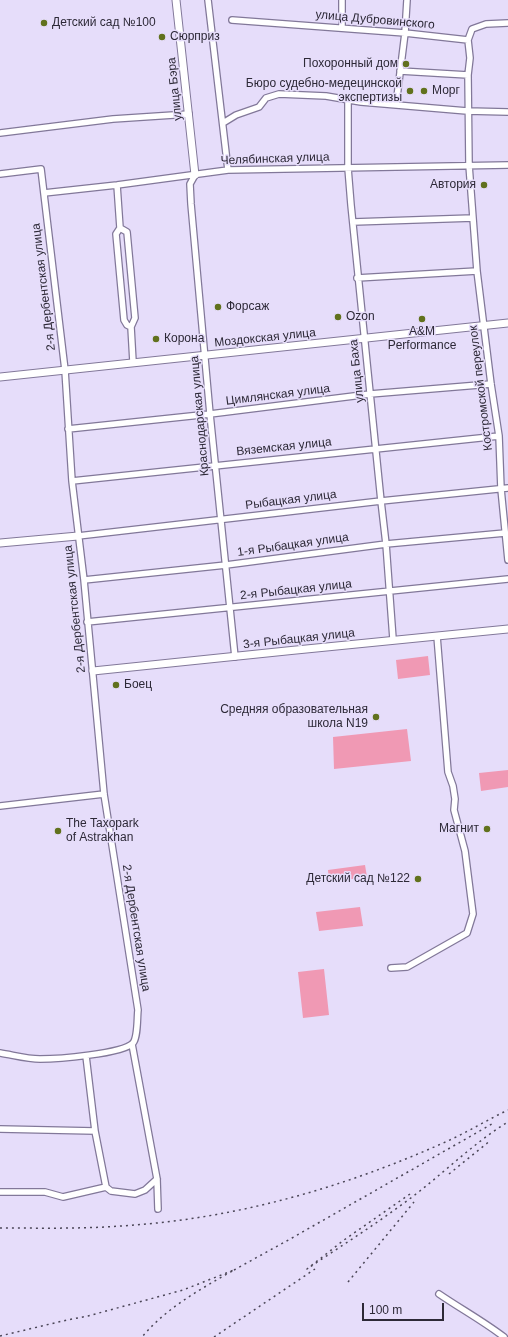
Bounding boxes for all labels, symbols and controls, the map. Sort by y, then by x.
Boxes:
street label: улица Дубровинского [315,8,435,32]
place label: Детский сад №100 [52,16,156,30]
marker: Детский сад №100 [39,18,49,28]
place label: Сюрприз [170,30,220,44]
marker: Сюрприз [157,32,167,42]
street label: улица Бэра [165,57,185,121]
place label: Похоронный дом [303,57,398,71]
marker: Похоронный дом [401,59,411,69]
place label: Бюро судебно-медецинской экспертизы [246,77,402,105]
place label: Морг [432,84,460,98]
marker: Бюро судебно-медецинской экспертизы [405,86,415,96]
marker: Морг [419,86,429,96]
street label: Челябинская улица [220,150,330,168]
place label: Автория [430,178,476,192]
marker: Автория [479,180,489,190]
street label: 2-я Дербентская улица [29,222,59,352]
place label: Форсаж [226,300,269,314]
marker: Форсаж [213,302,223,312]
place label: Ozon [346,310,375,324]
marker: Ozon [333,312,343,322]
marker: A&M Performance [417,314,427,324]
place label: A&M Performance [388,325,456,353]
street label: Костромской переулок [466,325,496,451]
street label: Моздокская улица [214,326,316,350]
place label: Корона [164,332,204,346]
marker: Корона [151,334,161,344]
street label: улица Баха [347,339,367,403]
street label: Краснодарская улица [188,355,212,477]
street label: Цимлянская улица [225,381,331,409]
street label: Вяземская улица [236,435,332,459]
street label: Рыбацкая улица [245,487,337,513]
street label: 1-я Рыбацкая улица [236,530,350,560]
street label: 2-я Дербентская улица [61,544,89,674]
street label: 2-я Рыбацкая улица [239,577,353,603]
street label: 3-я Рыбацкая улица [242,626,356,652]
place label: Боец [124,678,152,692]
marker: Боец [111,680,121,690]
place label: Средняя образовательная школа N19 [220,703,368,731]
marker: Средняя образовательная школа N19 [371,712,381,722]
place label: The Taxopark of Astrakhan [66,817,139,845]
place label: Магнит [439,822,479,836]
marker: Магнит [482,824,492,834]
marker: The Taxopark of Astrakhan [53,826,63,836]
street label: 2-я Дербентская улица [119,863,153,993]
place label: Детский сад №122 [306,872,410,886]
marker: Детский сад №122 [413,874,423,884]
scale bar [364,1295,446,1321]
text: 100 m [369,1303,402,1317]

